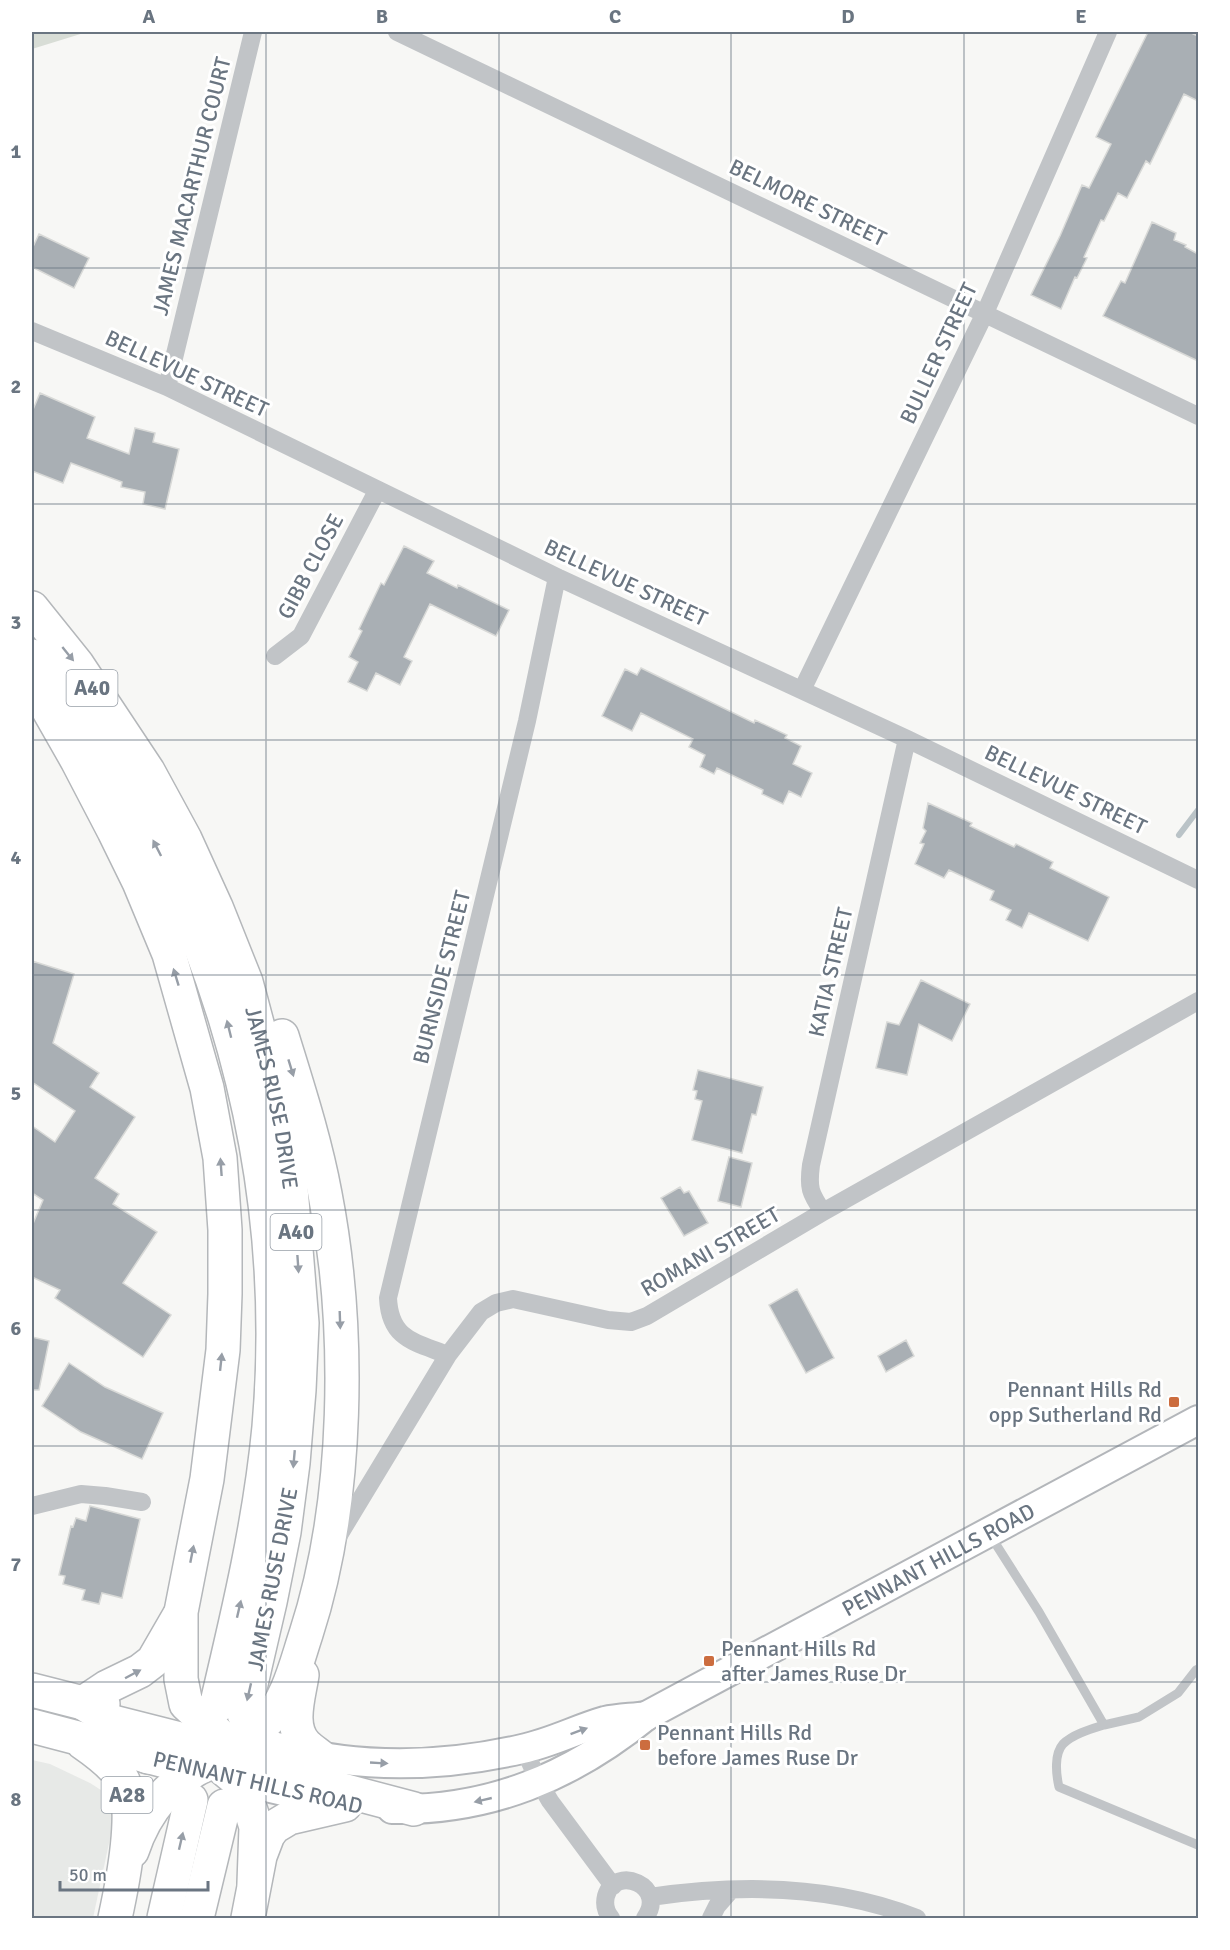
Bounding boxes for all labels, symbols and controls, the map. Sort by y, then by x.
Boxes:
text: A [143,4,156,29]
text: B [376,4,388,29]
text: C [609,4,621,29]
text: D [841,4,855,29]
text: E [1075,4,1087,29]
street label: JAMES MACARTHUR COURT [146,54,237,318]
text: 1 [11,139,22,164]
street label: BELMORE STREET [725,153,891,252]
street label: BULLER STREET [894,278,983,428]
street label: BELLEVUE STREET [101,324,273,423]
text: 2 [11,374,21,399]
street label: GIBB CLOSE [271,509,349,624]
street label: BELLEVUE STREET [540,533,712,632]
text: 3 [11,610,21,635]
one-way arrow [62,646,75,662]
road number: A40 [66,670,118,706]
street label: BELLEVUE STREET [980,739,1151,840]
one-way arrow [152,840,161,857]
text: 4 [11,845,22,870]
street label: BURNSIDE STREET [407,887,476,1067]
street label: KATIA STREET [802,904,859,1040]
one-way arrow [171,968,180,986]
street label: JAMES RUSE DRIVE [239,1003,304,1191]
one-way arrow [223,1020,233,1038]
one-way arrow [287,1059,296,1077]
text: 5 [11,1081,21,1106]
one-way arrow [216,1157,225,1176]
street label: ROMANI STREET [636,1201,785,1302]
road number: A40 [270,1214,322,1250]
one-way arrow [294,1255,303,1274]
one-way arrow [335,1311,344,1330]
text: 6 [11,1316,22,1341]
one-way arrow [217,1352,226,1371]
place label: Pennant Hills Rd opp Sutherland Rd [989,1376,1162,1428]
marker: Pennant Hills Rd opp Sutherland Rd [1167,1395,1181,1409]
one-way arrow [289,1450,298,1469]
street label: JAMES RUSE DRIVE [241,1485,304,1673]
street label: PENNANT HILLS ROAD [837,1497,1039,1622]
one-way arrow [188,1545,197,1564]
text: 7 [11,1552,22,1577]
one-way arrow [235,1599,244,1618]
place label: Pennant Hills Rd after James Ruse Dr [721,1635,906,1687]
marker: Pennant Hills Rd after James Ruse Dr [702,1654,716,1668]
one-way arrow [125,1669,142,1679]
one-way arrow [244,1682,254,1701]
place label: Pennant Hills Rd before James Ruse Dr [657,1719,858,1771]
one-way arrow [570,1725,588,1735]
marker: Pennant Hills Rd before James Ruse Dr [638,1738,652,1752]
street label: PENNANT HILLS ROAD [150,1745,365,1820]
one-way arrow [369,1758,388,1767]
road number: A28 [102,1777,152,1813]
text: 8 [11,1787,22,1812]
one-way arrow [474,1796,493,1805]
one-way arrow [177,1832,187,1850]
scale bar [60,1854,208,1892]
text: 50 m [69,1864,107,1886]

